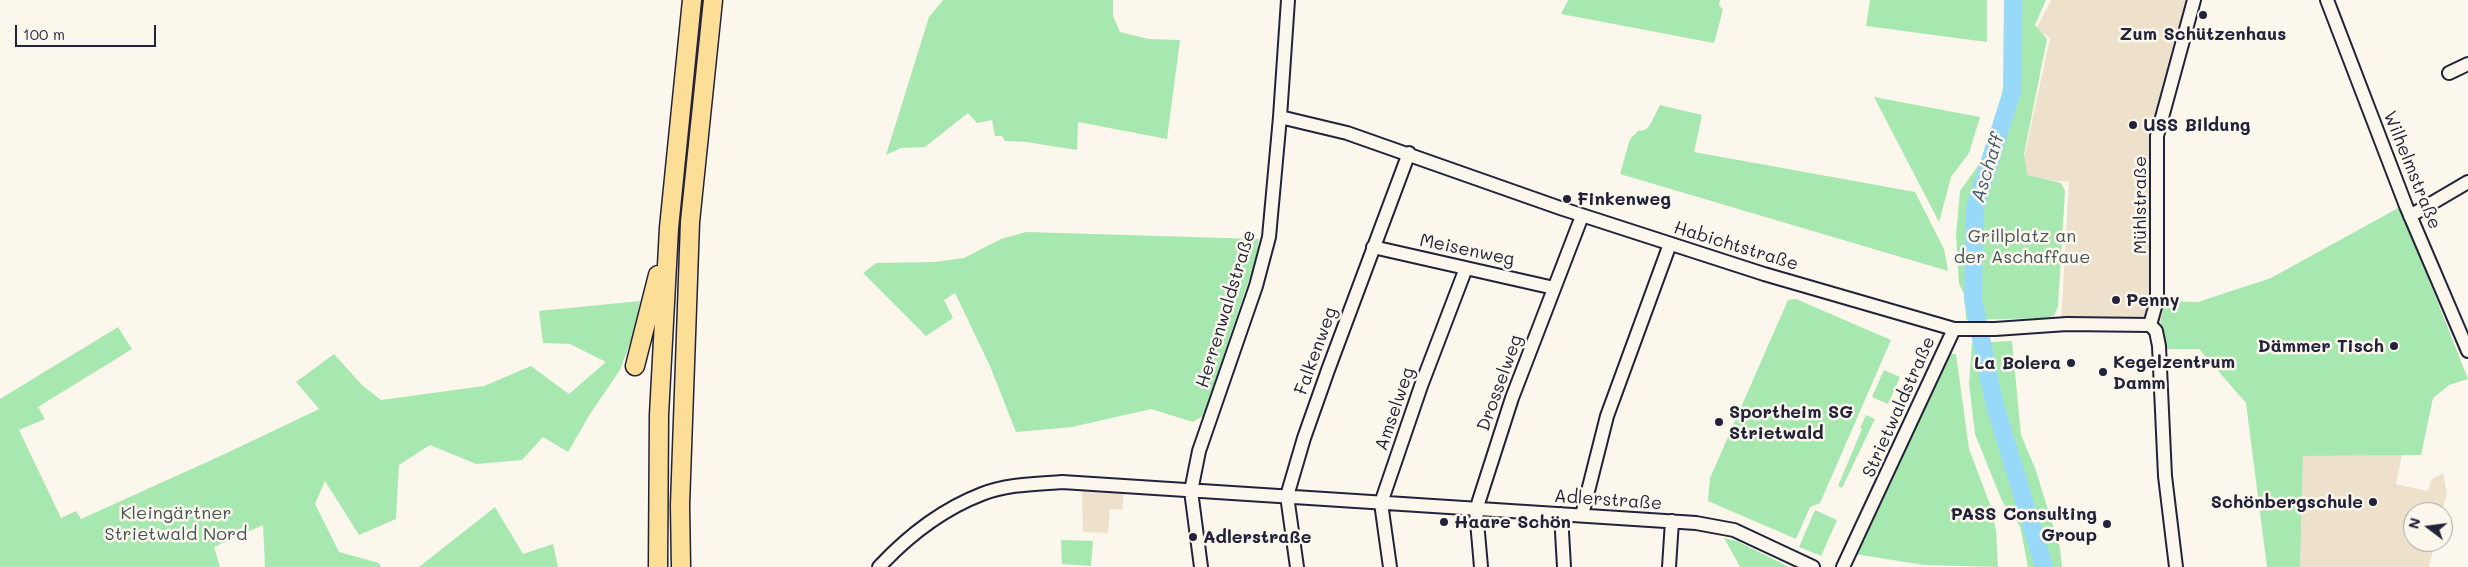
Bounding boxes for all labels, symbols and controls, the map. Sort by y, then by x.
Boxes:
marker: Zum Schützenhaus [2197,9,2209,21]
scale bar [18,15,159,47]
place label: Zum Schützenhaus [2120,23,2286,45]
text: 100 m [23,24,65,44]
street label: Wilhelmstraße [2378,108,2446,232]
place label: USS Bildung [2143,114,2251,136]
marker: USS Bildung [2127,119,2139,131]
water label: Aschaff [1967,131,2009,205]
street label: Mühlstraße [2129,156,2151,254]
place label: Finkenweg [1577,188,1671,210]
marker: Finkenweg [1561,193,1573,205]
street label: Habichtstraße [1671,217,1801,275]
park label: Grillplatz an der Aschaffaue [1954,225,2090,268]
street label: Herrenwaldstraße [1192,228,1260,390]
street label: Meisenweg [1418,229,1516,271]
place label: Penny [2126,289,2179,311]
marker: Penny [2110,294,2122,306]
street label: Falkenweg [1290,304,1342,398]
street label: Drosselweg [1473,332,1527,434]
street label: Strietwaldstraße [1858,333,1940,481]
place label: Dämmer Tisch [2258,335,2384,357]
marker: Dämmer Tisch [2388,340,2400,352]
place label: Kegelzentrum Damm [2113,351,2235,394]
place label: La Bolera [1974,352,2061,374]
marker: La Bolera [2065,357,2077,369]
street label: Amselweg [1371,364,1419,454]
marker: Kegelzentrum Damm [2097,366,2109,378]
place label: Sportheim SG Strietwald [1729,401,1853,444]
marker: Sportheim SG Strietwald [1713,416,1725,428]
street label: Adlerstraße [1553,485,1663,515]
place label: Schönbergschule [2211,491,2363,513]
marker: Schönbergschule [2367,496,2379,508]
park label: Kleingärtner Strietwald Nord [105,502,247,544]
north arrow [2403,502,2453,552]
place label: PASS Consulting Group [1951,503,2097,546]
place label: Haare Schön [1454,511,1571,533]
marker: Haare Schön [1438,516,1450,528]
text: N [2403,516,2425,531]
marker: PASS Consulting Group [2101,518,2113,530]
place label: Adlerstraße [1203,526,1311,548]
marker: Adlerstraße [1187,531,1199,543]

